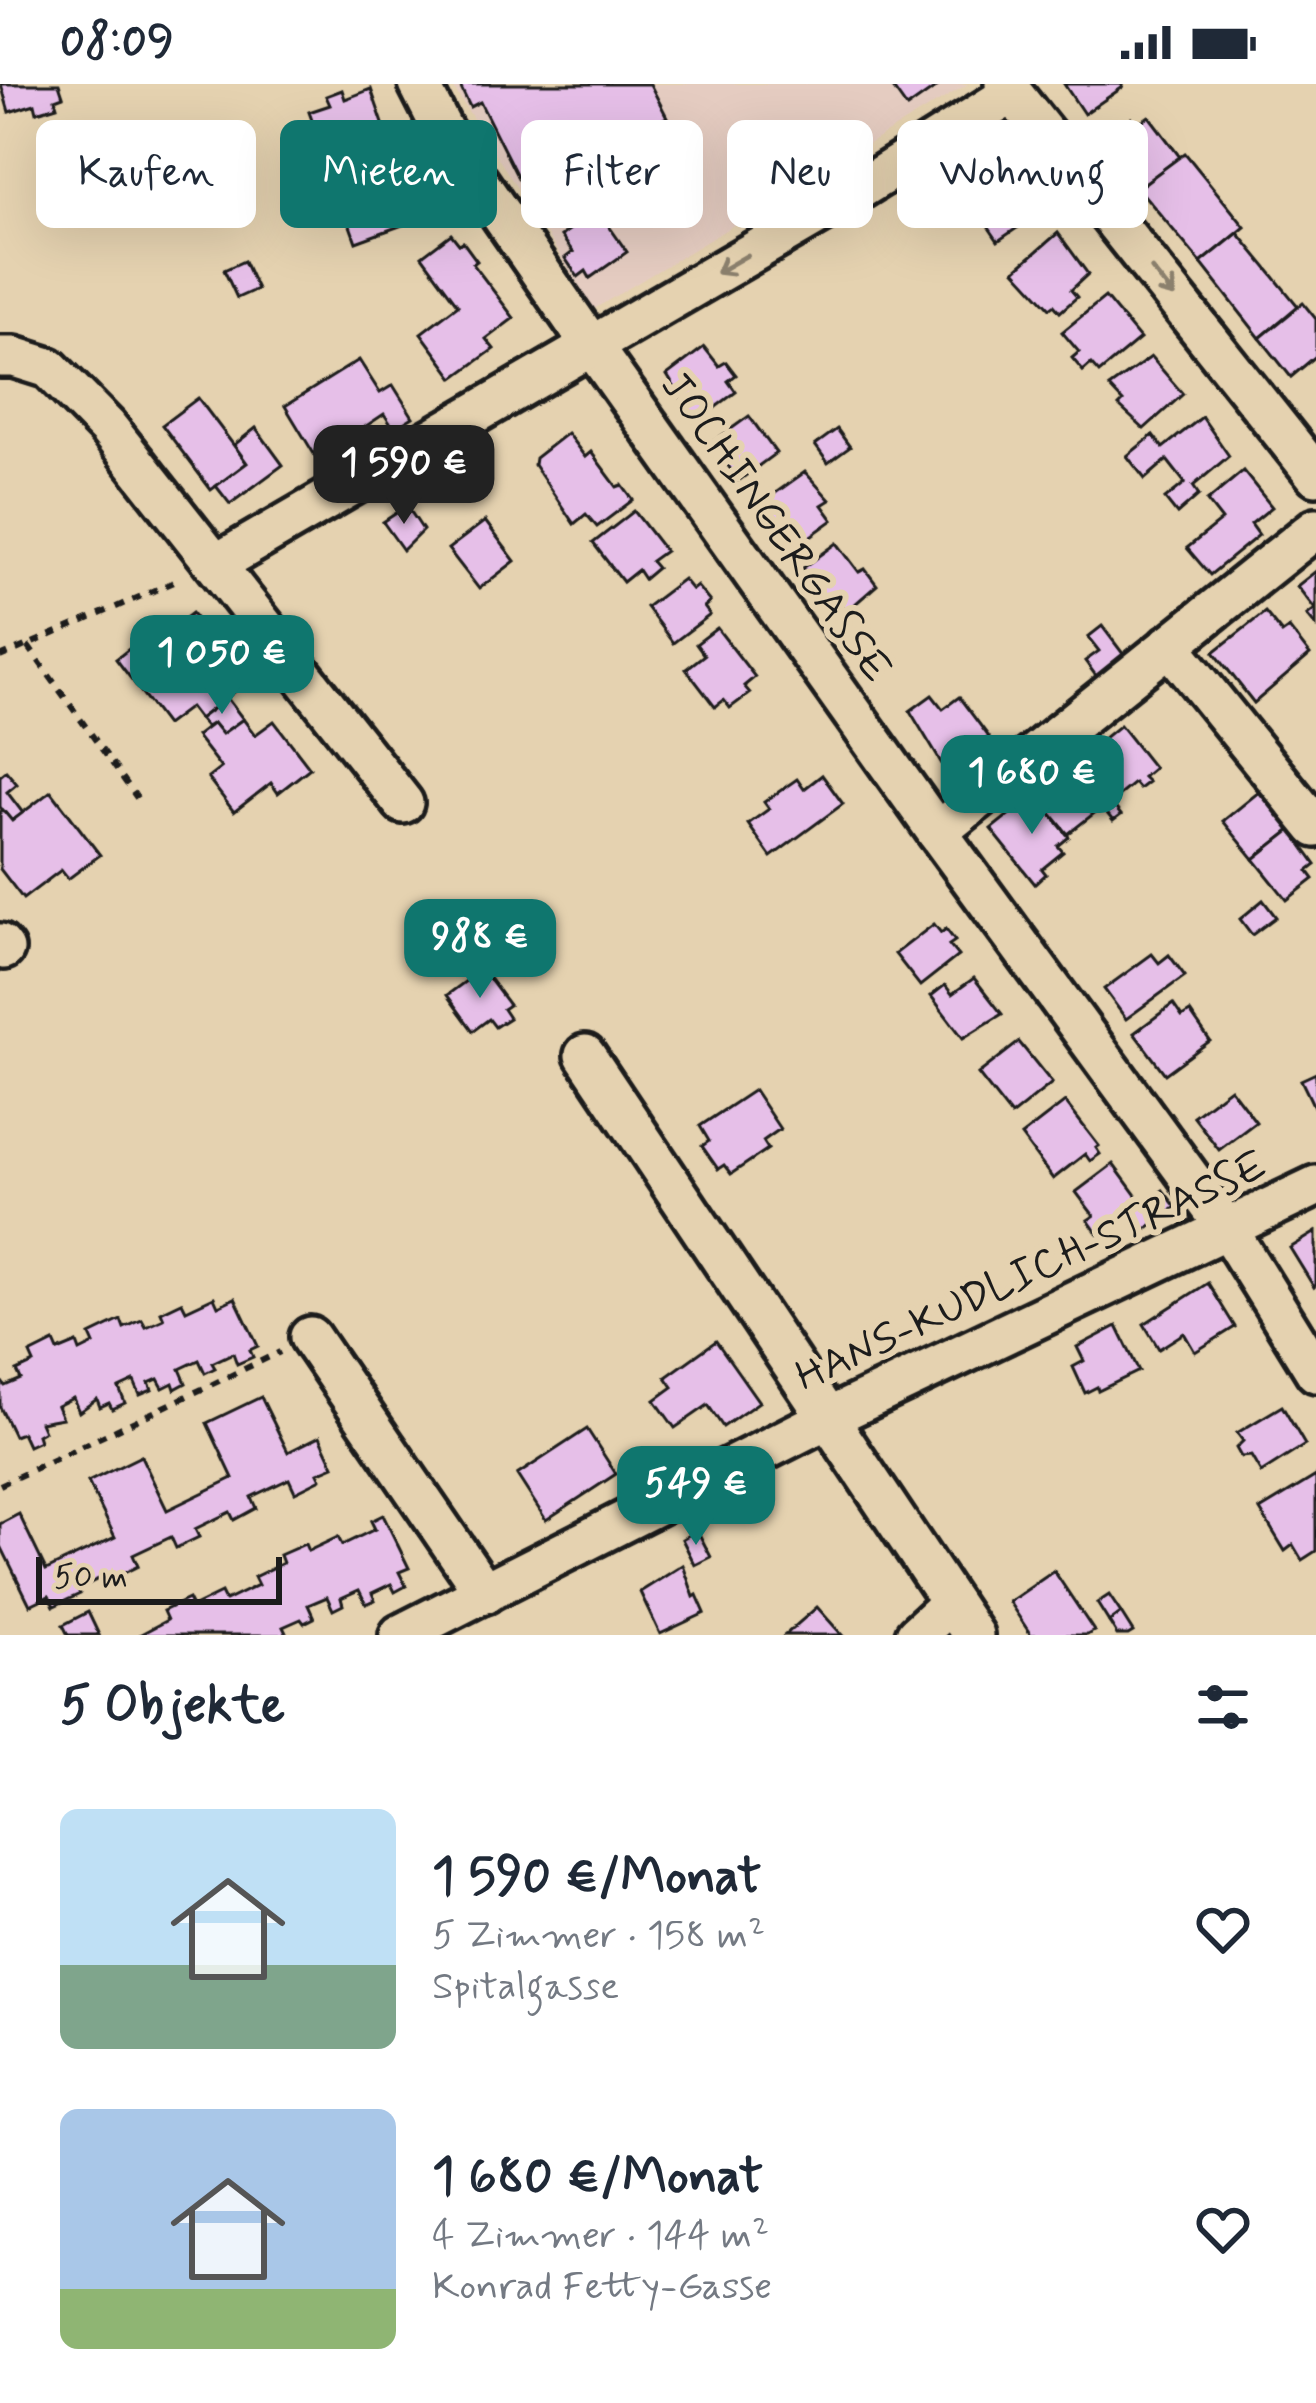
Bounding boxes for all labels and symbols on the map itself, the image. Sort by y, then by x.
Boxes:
one-way arrow [715,253,750,277]
one-way arrow [1149,267,1175,299]
street label: JOCHINGERGASSE [647,362,903,694]
pin: 1 590 € [293,425,515,527]
pin: 1 050 € [111,615,333,717]
pin: 1 680 € [921,735,1143,837]
pin: 988 € [396,899,564,1001]
street label: HANS-KUDLICH-STRASSE [787,1139,1276,1406]
pin: 549 € [612,1446,780,1548]
scale bar [36,1551,282,1604]

